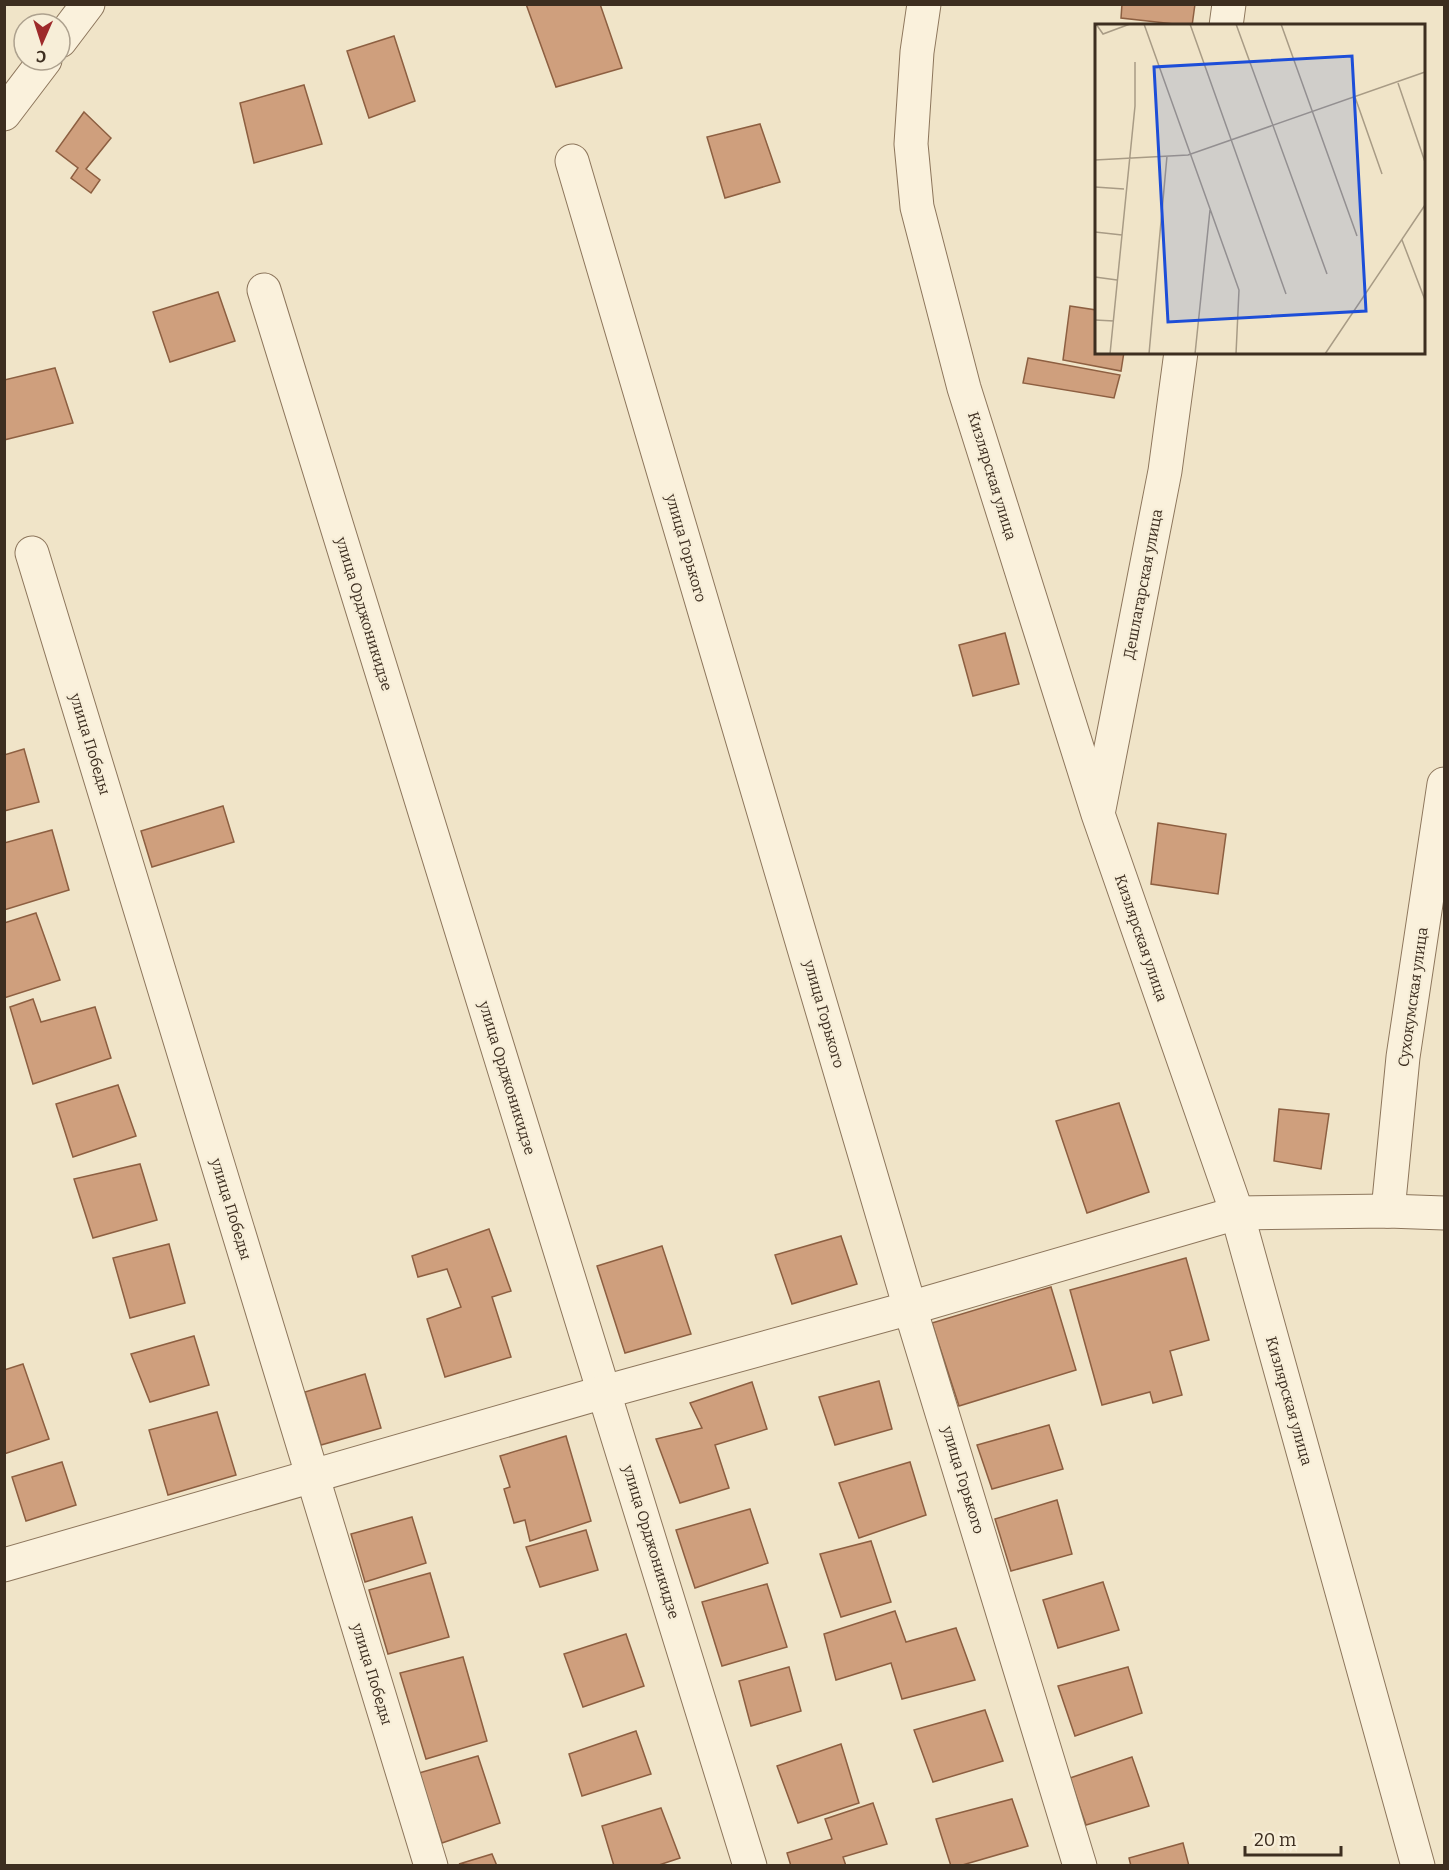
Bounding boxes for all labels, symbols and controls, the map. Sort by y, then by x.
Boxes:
north arrow [12,12,72,72]
inset map [1095,24,1425,354]
text: С [36,47,47,66]
street label: Кизлярская улица [964,410,1020,542]
street label: улица Горького [662,491,710,604]
street label: Дешлагарская улица [1120,508,1166,660]
street label: улица Орджоникидзе [332,534,396,693]
street label: улица Победы [66,690,114,797]
street label: Кизлярская улица [1111,872,1171,1004]
street label: Сухокумская улица [1394,926,1432,1068]
street label: улица Горького [800,957,848,1070]
street label: улица Орджоникидзе [475,998,539,1157]
street label: улица Победы [207,1155,255,1262]
street label: Кизлярская улица [1262,1334,1316,1468]
street label: улица Горького [938,1423,988,1536]
street label: улица Орджоникидзе [619,1462,683,1621]
street label: улица Победы [348,1620,396,1727]
scale bar [1245,1819,1341,1857]
text: 20 m [1254,1829,1296,1851]

